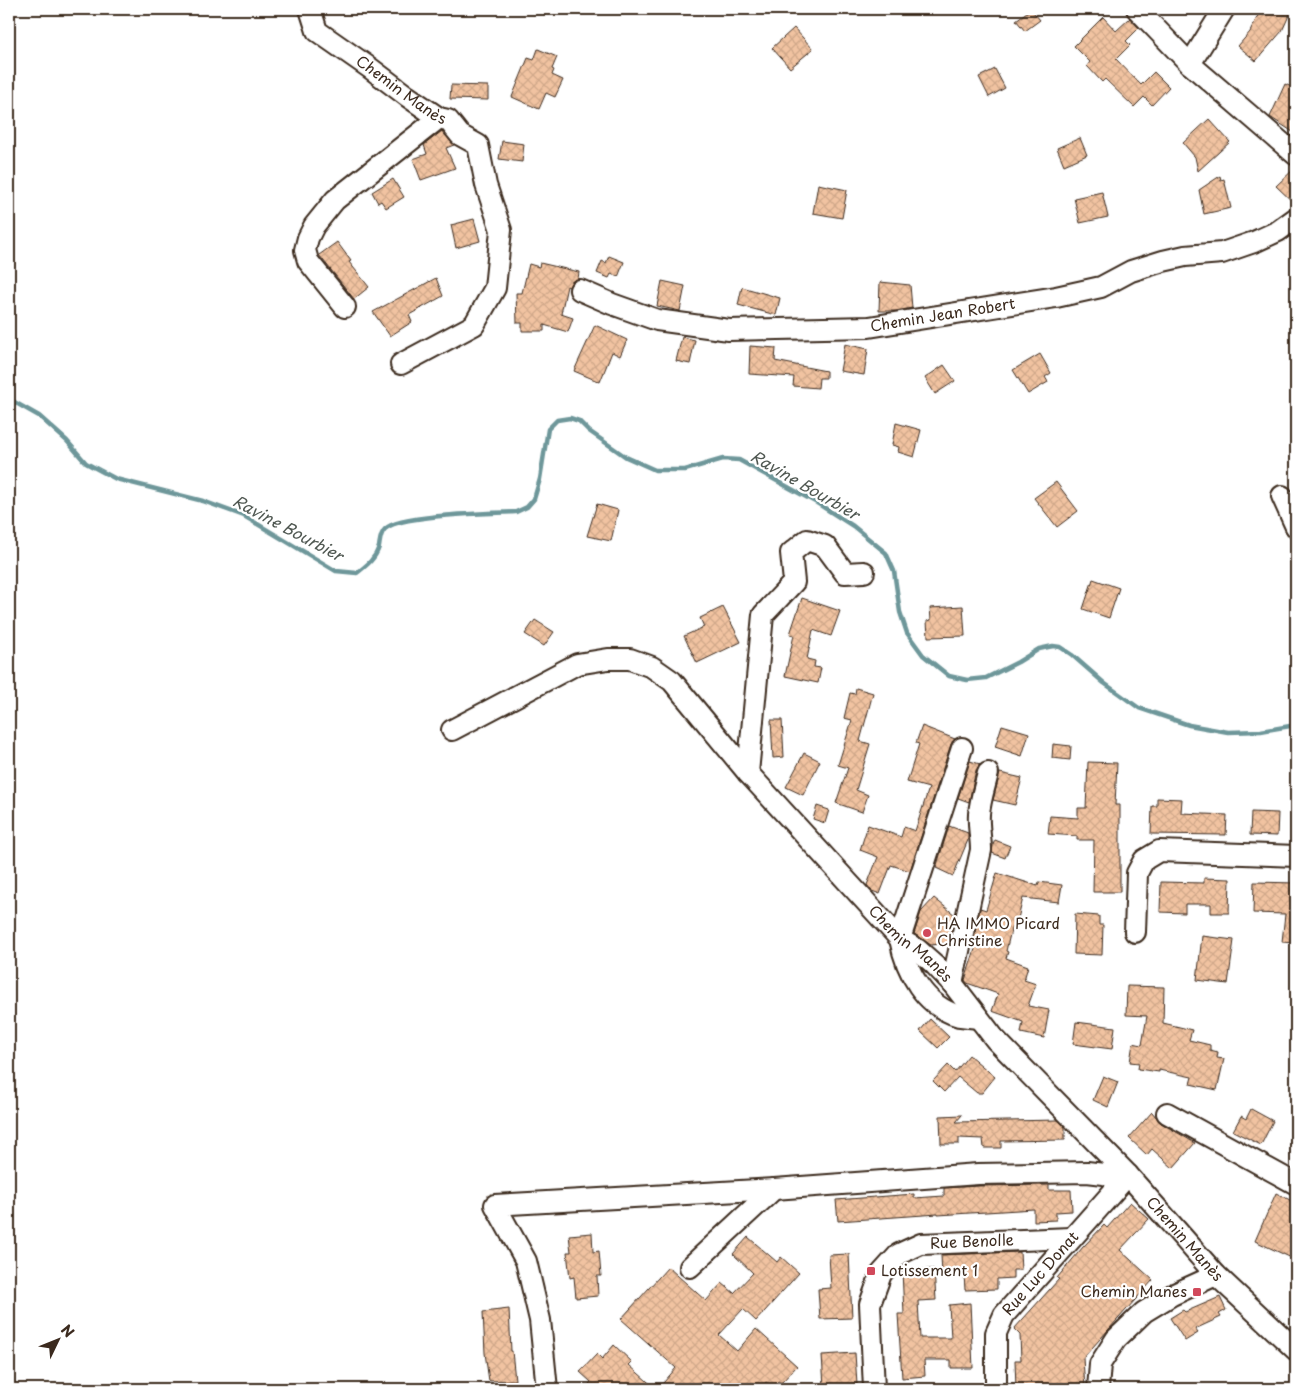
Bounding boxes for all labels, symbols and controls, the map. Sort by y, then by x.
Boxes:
street label: Chemin Manès [352,49,448,129]
street label: Chemin Jean Robert [868,291,1017,337]
water label: Ravine Bourbier [747,443,867,526]
water label: Ravine Bourbier [229,488,350,568]
street label: Chemin Manès [864,899,959,987]
place label: HA IMMO Picard Christine [937,911,1060,951]
marker: HA IMMO Picard Christine [921,927,933,939]
street label: Chemin Manès [1142,1191,1229,1286]
street label: Rue Luc Donat [996,1225,1083,1320]
street label: Rue Benolle [929,1227,1014,1254]
place label: Lotissement 1 [881,1258,978,1281]
marker: Lotissement 1 [865,1265,877,1277]
place label: Chemin Manes [1080,1279,1187,1302]
marker: Chemin Manes [1191,1286,1203,1298]
north arrow [32,1316,82,1366]
text: N [56,1320,79,1342]

